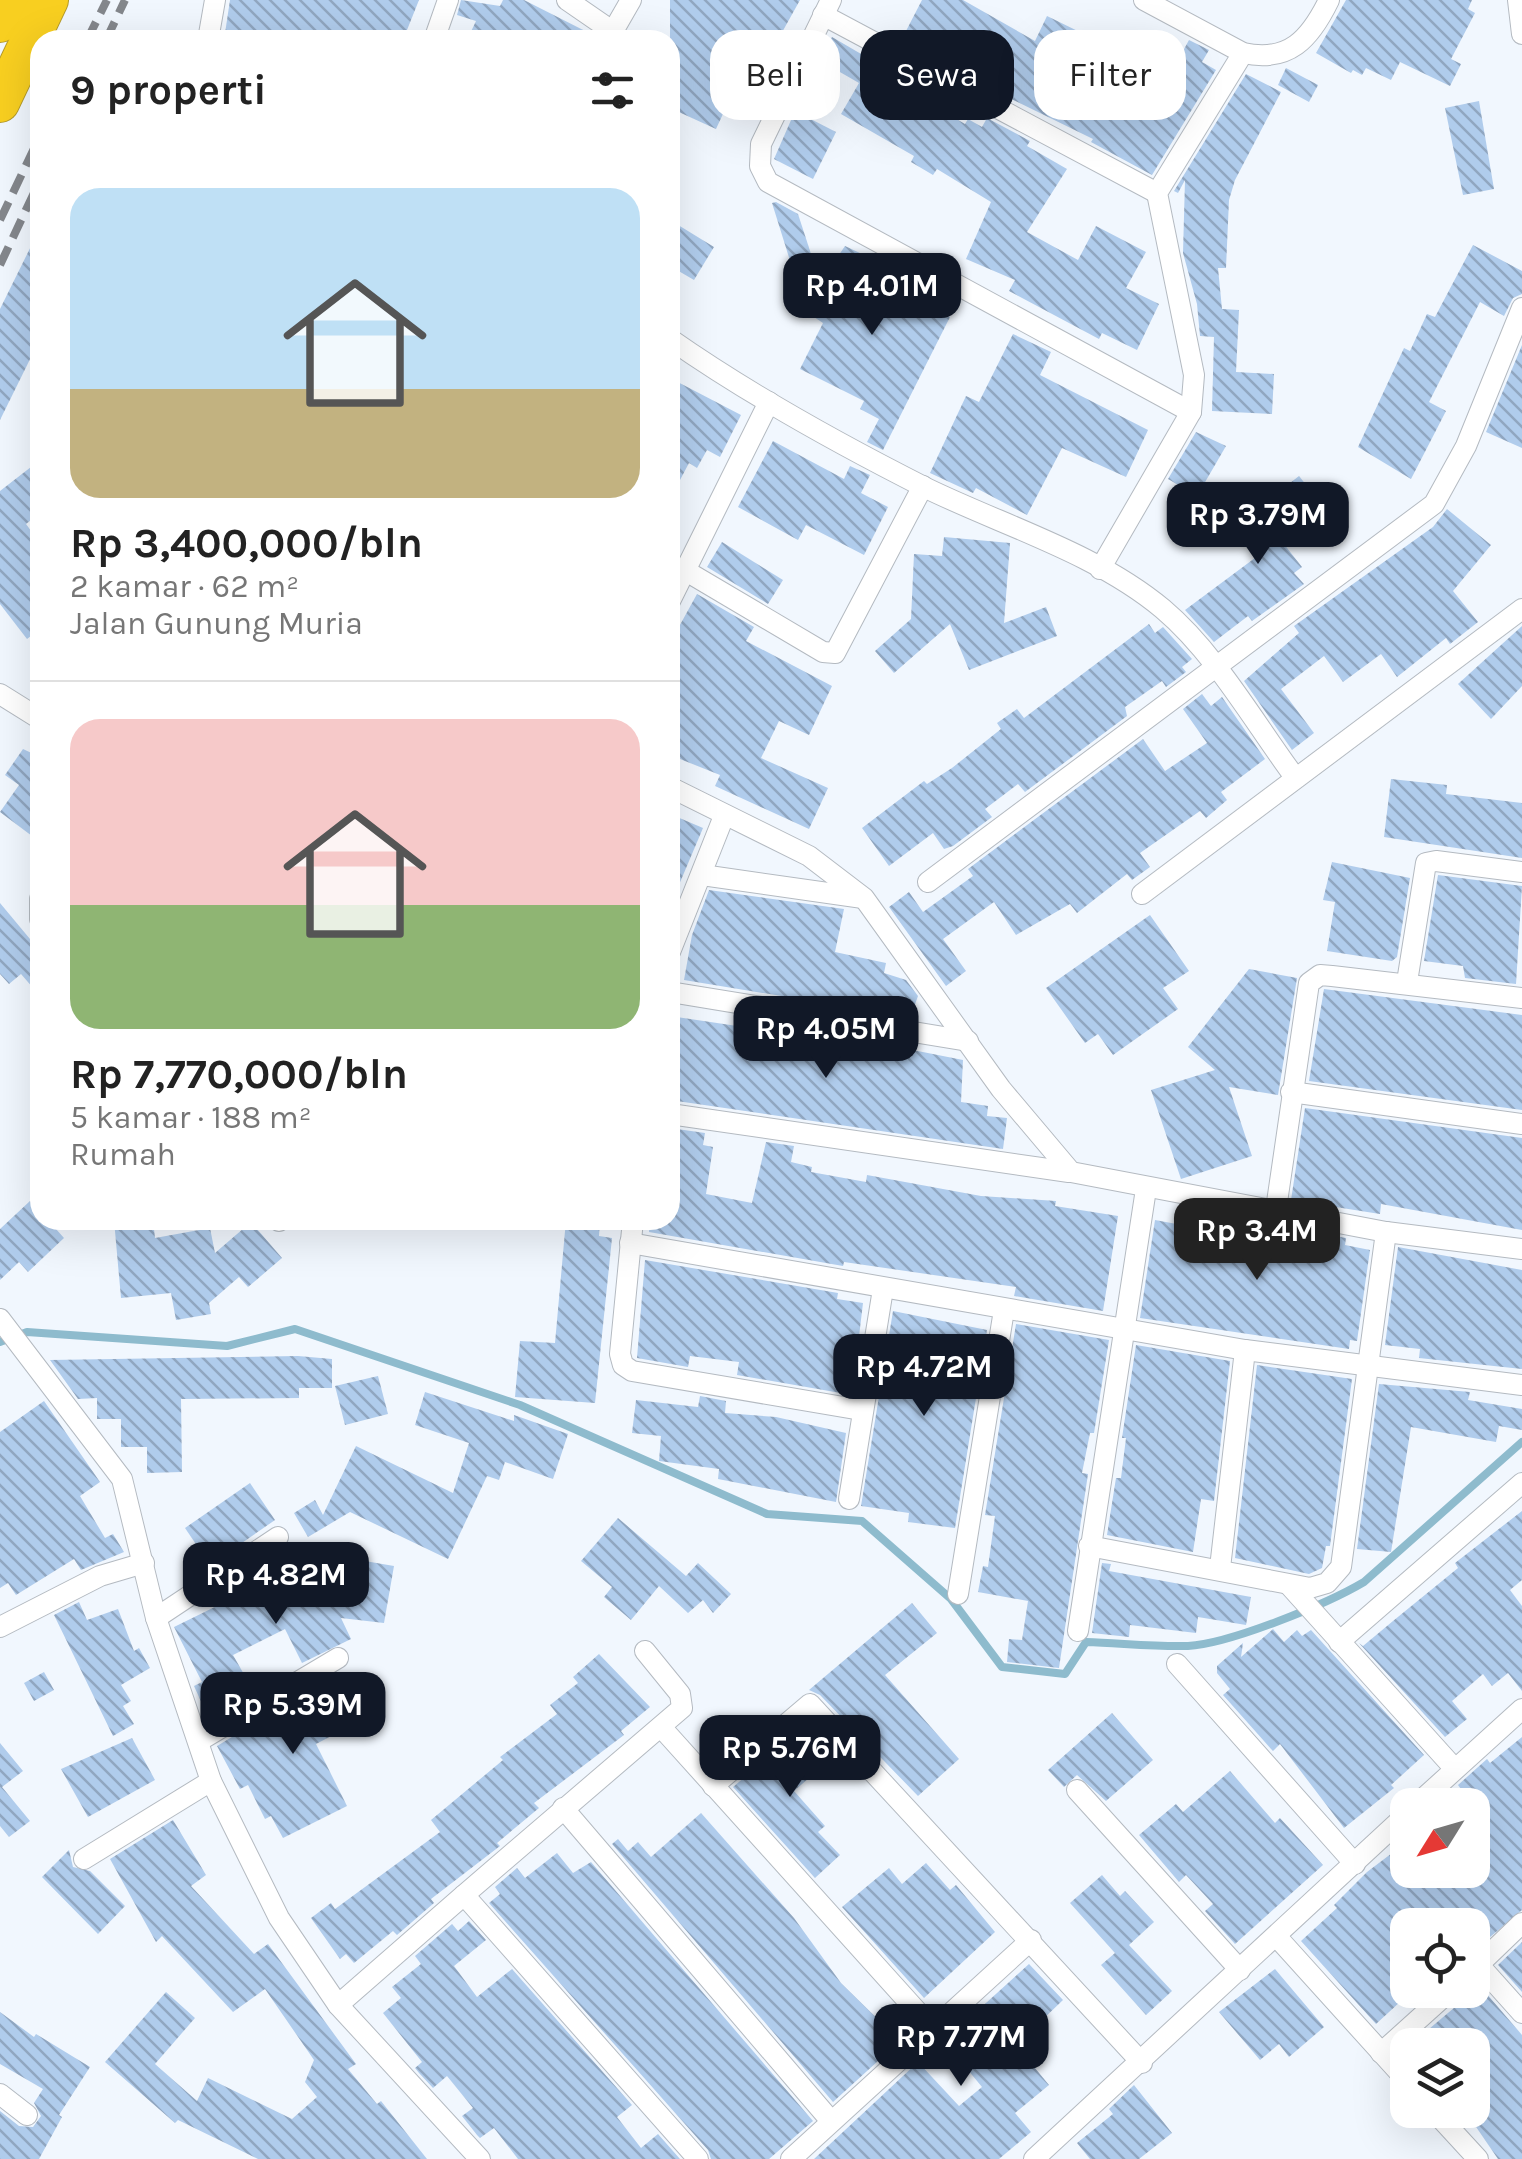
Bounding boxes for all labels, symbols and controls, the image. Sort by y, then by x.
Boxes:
chip: Beli [710,30,840,120]
chip: Sewa [860,30,1014,120]
chip: Filter [1034,30,1186,120]
icon: filters [585,63,640,118]
text: 9 properti [70,65,267,115]
icon: home [265,253,445,433]
pin: Rp 4.01M [769,253,975,338]
text: Rp 4.01M [805,267,939,304]
pin: Rp 3.79M [1155,482,1361,567]
text: Rp 3.79M [1189,496,1327,533]
text: Rp 3,400,000/bln [70,518,423,568]
text: 2 kamar · 62 m² [70,568,299,605]
text: Jalan Gunung Muria [70,605,363,642]
icon: home [265,784,445,964]
pin: Rp 4.05M [723,996,929,1081]
text: Rp 4.05M [756,1010,896,1047]
text: Rp 7,770,000/bln [70,1049,408,1099]
text: 5 kamar · 188 m² [70,1099,312,1136]
text: Rumah [70,1136,176,1173]
pin: Rp 3.4M [1165,1198,1349,1283]
text: Rp 3.4M [1196,1212,1318,1249]
pin: Rp 4.72M [821,1334,1027,1419]
text: Rp 4.72M [855,1348,993,1385]
pin: Rp 4.82M [173,1542,379,1627]
text: Rp 4.82M [205,1556,347,1593]
pin: Rp 5.39M [190,1672,396,1757]
text: Rp 5.39M [222,1686,364,1723]
pin: Rp 5.76M [687,1715,893,1800]
text: Rp 5.76M [721,1729,859,1766]
north arrow [1390,1788,1490,1888]
map controls [1390,1788,1490,2128]
button: locate [1390,1908,1490,2008]
pin: Rp 7.77M [858,2004,1064,2089]
text: Rp 7.77M [896,2018,1026,2055]
button: layers [1390,2028,1490,2128]

